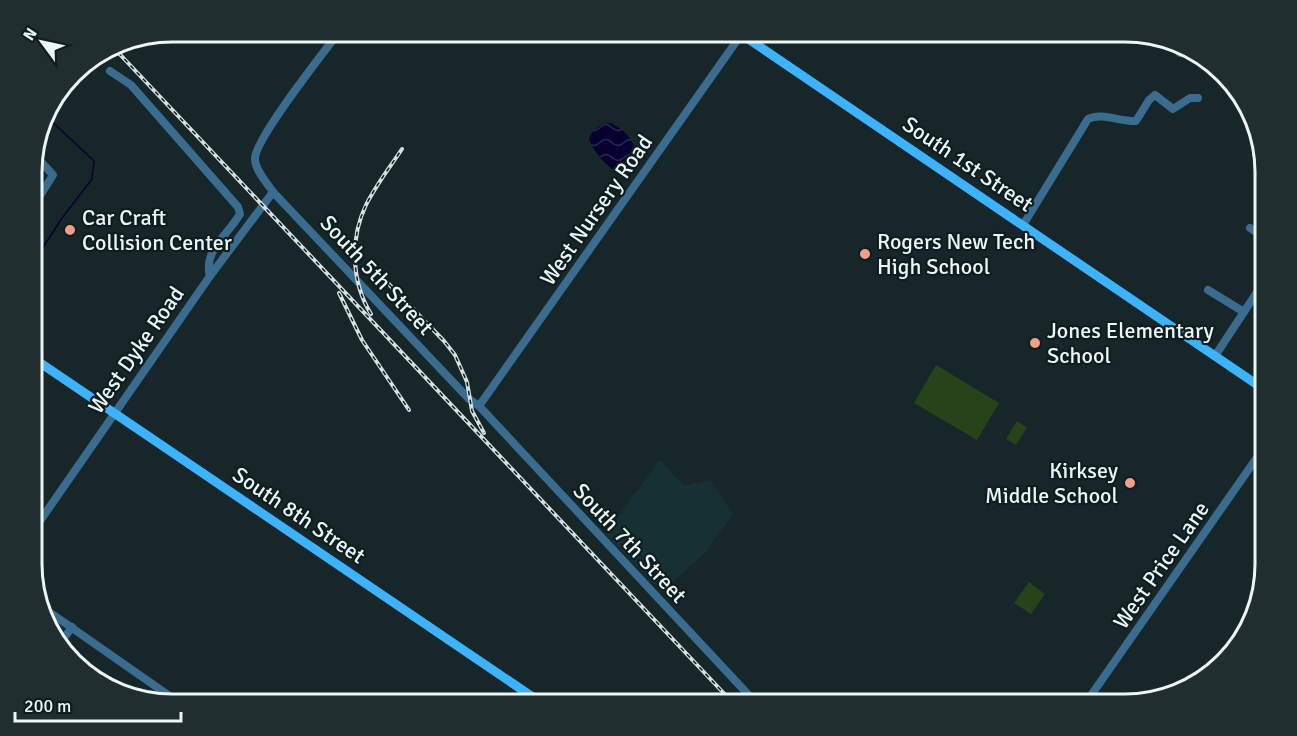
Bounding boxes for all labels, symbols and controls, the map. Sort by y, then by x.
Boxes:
north arrow [12,12,72,72]
text: N [19,24,42,44]
street label: South 1st Street [898,110,1039,218]
street label: West Nursery Road [534,130,658,290]
place label: Car Craft Collision Center [82,204,232,256]
street label: South 5th Street [315,210,440,341]
marker: Car Craft Collision Center [63,223,77,237]
place label: Rogers New Tech High School [877,228,1035,280]
marker: Rogers New Tech High School [858,247,872,261]
street label: West Dyke Road [82,281,190,419]
place label: Jones Elementary School [1047,317,1215,369]
marker: Jones Elementary School [1028,336,1042,350]
place label: Kirksey Middle School [985,457,1119,509]
street label: South 8th Street [228,461,371,569]
marker: Kirksey Middle School [1123,476,1137,490]
street label: South 7th Street [568,478,693,609]
street label: West Price Lane [1107,496,1215,634]
scale bar [15,685,182,723]
text: 200 m [24,695,71,717]

